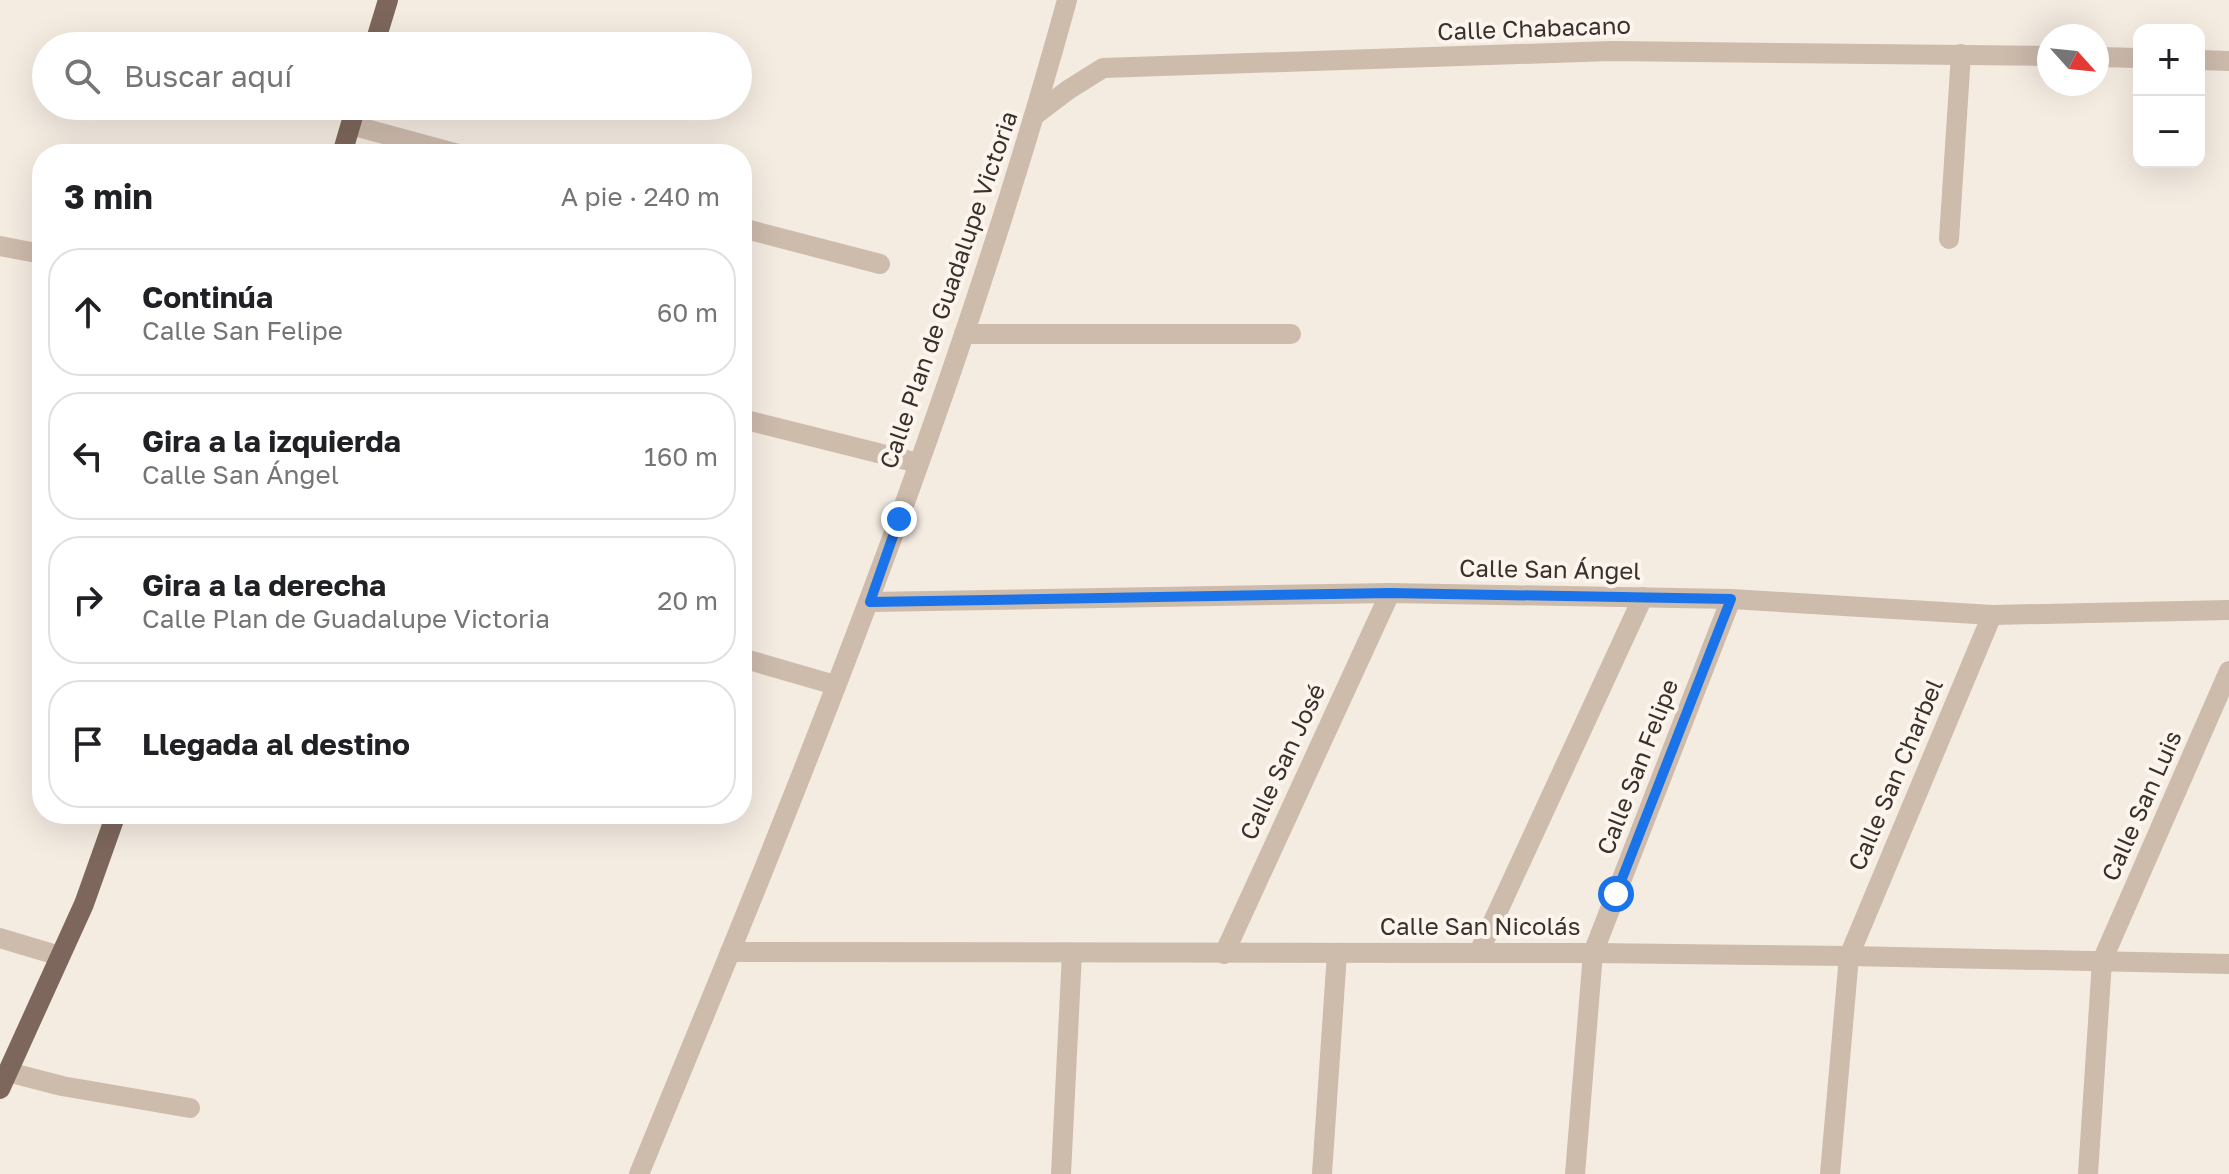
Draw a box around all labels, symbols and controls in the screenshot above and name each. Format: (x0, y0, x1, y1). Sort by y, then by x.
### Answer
street label: Calle Chabacano (1437, 10, 1631, 45)
north arrow (2037, 24, 2109, 96)
map controls (2133, 24, 2205, 168)
button: + (2133, 24, 2205, 96)
search box (32, 32, 752, 120)
icon: search (60, 54, 104, 98)
text: Buscar aquí (124, 58, 292, 94)
button: − (2133, 96, 2205, 168)
street label: Calle Plan de Guadalupe Victoria (873, 107, 1023, 472)
text: 3 min (64, 176, 153, 216)
text: A pie · 240 m (561, 181, 720, 212)
text: Continúa (142, 279, 273, 315)
icon: ahead (66, 290, 110, 334)
text: 60 m (657, 297, 718, 328)
text: Calle San Felipe (142, 315, 343, 346)
text: Gira a la izquierda (142, 423, 401, 459)
icon: left (66, 434, 110, 478)
text: 160 m (644, 441, 718, 472)
text: Calle San Ángel (142, 459, 339, 490)
route end (881, 501, 917, 537)
street label: Calle San Ángel (1459, 552, 1641, 585)
text: Gira a la derecha (142, 567, 386, 603)
icon: right (66, 578, 110, 622)
text: 20 m (657, 585, 718, 616)
text: Calle Plan de Guadalupe Victoria (142, 603, 550, 634)
street label: Calle San Charbel (1841, 674, 1948, 874)
street label: Calle San Felipe (1590, 675, 1683, 858)
street label: Calle San José (1233, 679, 1330, 844)
icon: arrive (66, 722, 110, 766)
text: Llegada al destino (142, 726, 410, 762)
street label: Calle San Luis (2095, 726, 2187, 885)
route start (1598, 876, 1634, 912)
street label: Calle San Nicolás (1380, 911, 1580, 940)

